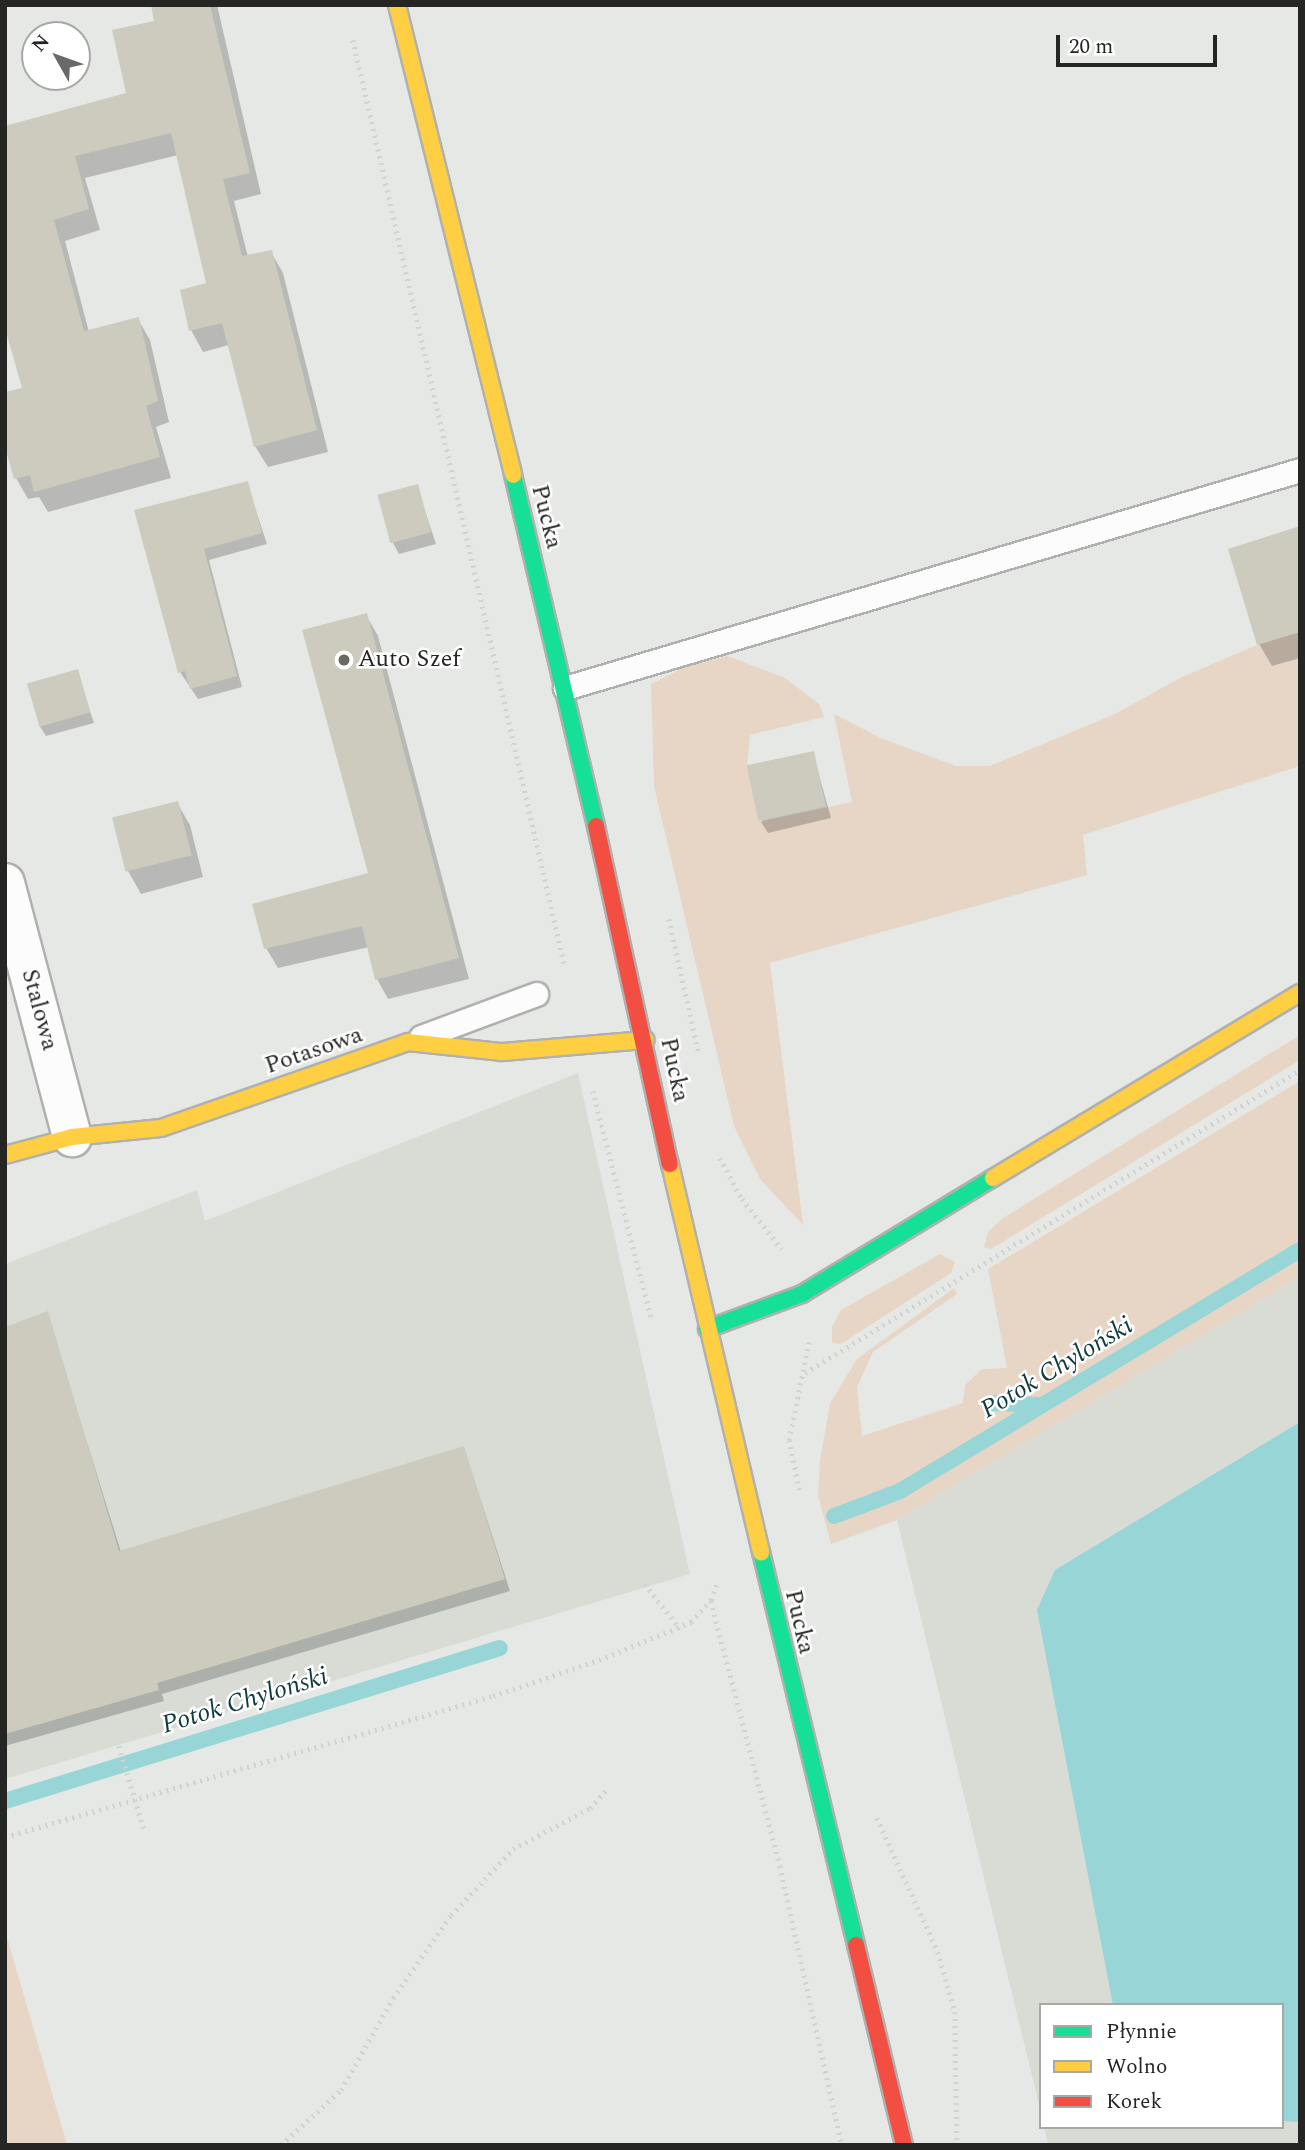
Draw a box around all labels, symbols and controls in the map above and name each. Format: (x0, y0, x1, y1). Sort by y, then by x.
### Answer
north arrow (21, 21, 91, 91)
scale bar (1060, 21, 1221, 65)
text: N (25, 28, 57, 59)
text: 20 m (1069, 31, 1113, 63)
street label: Pucka (524, 482, 568, 552)
place label: Auto Szef (358, 646, 461, 674)
marker: Auto Szef (336, 652, 352, 668)
street label: Stalowa (14, 966, 64, 1054)
street label: Potasowa (261, 1021, 367, 1081)
street label: Pucka (653, 1035, 695, 1105)
water label: Potok Chyloński (975, 1310, 1139, 1426)
street label: Pucka (778, 1587, 820, 1657)
water label: Potok Chyloński (158, 1661, 332, 1741)
legend (1039, 2003, 1284, 2129)
text: Płynnie (1106, 2016, 1177, 2048)
text: Wolno (1106, 2051, 1167, 2083)
text: Korek (1106, 2086, 1162, 2118)

